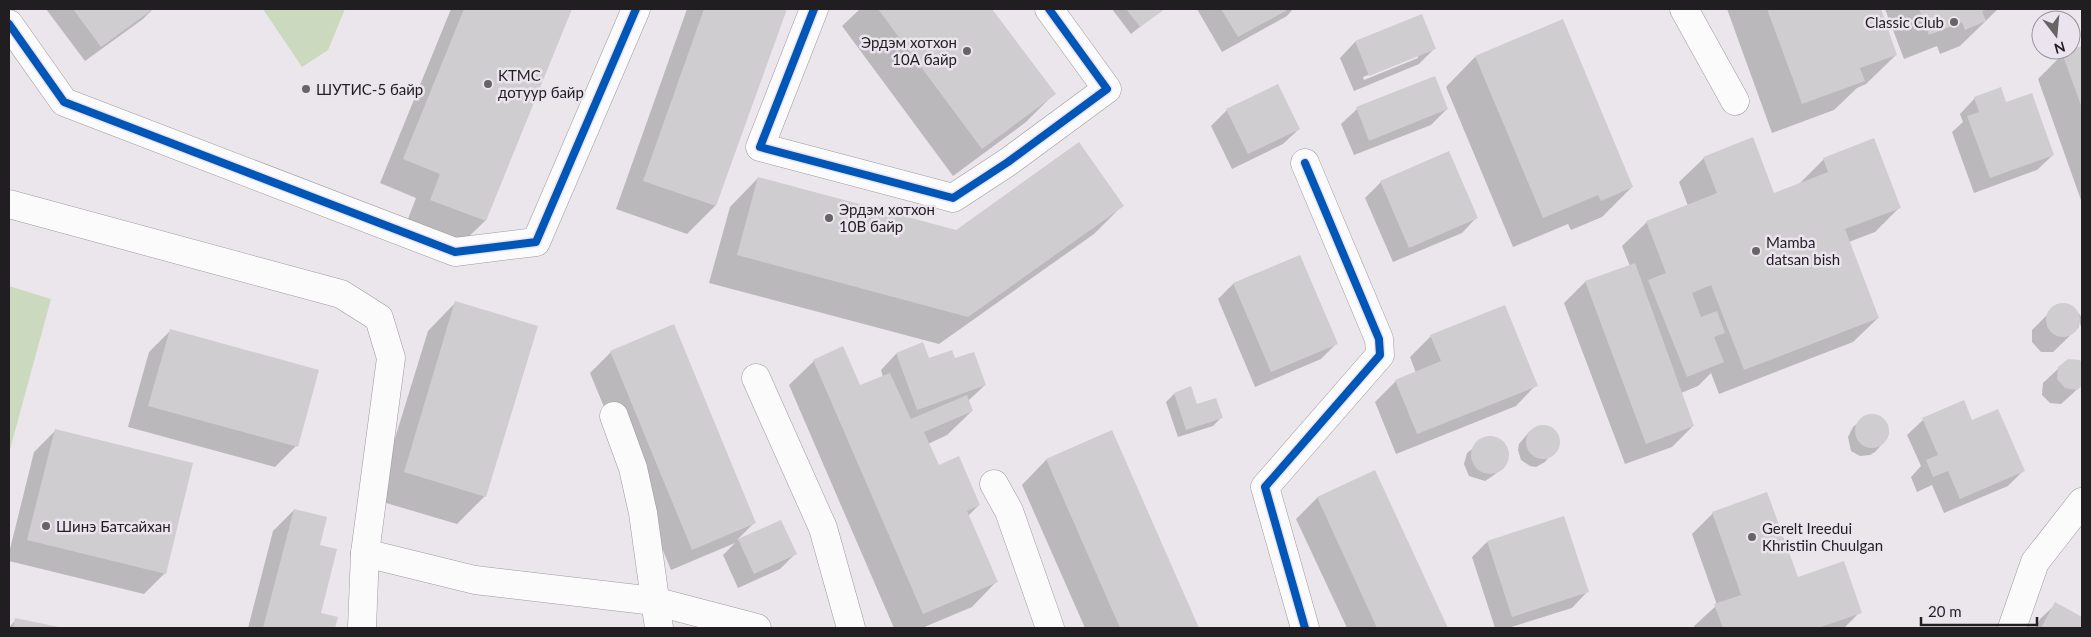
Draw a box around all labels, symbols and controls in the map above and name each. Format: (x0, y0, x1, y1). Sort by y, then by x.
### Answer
north arrow (2031, 10, 2081, 60)
place label: Classic Club (1865, 13, 1944, 31)
marker: Classic Club (1948, 16, 1960, 28)
place label: Эрдэм хотхон 10А байр (861, 33, 957, 68)
text: N (2052, 38, 2067, 58)
marker: Эрдэм хотхон 10А байр (961, 45, 973, 57)
place label: KTMC дотуур байр (498, 66, 584, 101)
marker: KTMC дотуур байр (482, 78, 494, 90)
place label: ШУТИС-5 байр (316, 80, 423, 98)
marker: ШУТИС-5 байр (300, 83, 312, 95)
place label: Эрдэм хотхон 10В байр (839, 200, 935, 235)
marker: Эрдэм хотхон 10В байр (823, 212, 835, 224)
place label: Mamba datsan bish (1766, 233, 1840, 268)
marker: Mamba datsan bish (1750, 245, 1762, 257)
place label: Шинэ Батсайхан (56, 517, 171, 535)
place label: Gerelt Ireedui Khristiin Chuulgan (1762, 519, 1883, 554)
marker: Шинэ Батсайхан (40, 520, 52, 532)
marker: Gerelt Ireedui Khristiin Chuulgan (1746, 531, 1758, 543)
scale bar (1921, 594, 2037, 626)
text: 20 m (1928, 602, 1962, 620)

